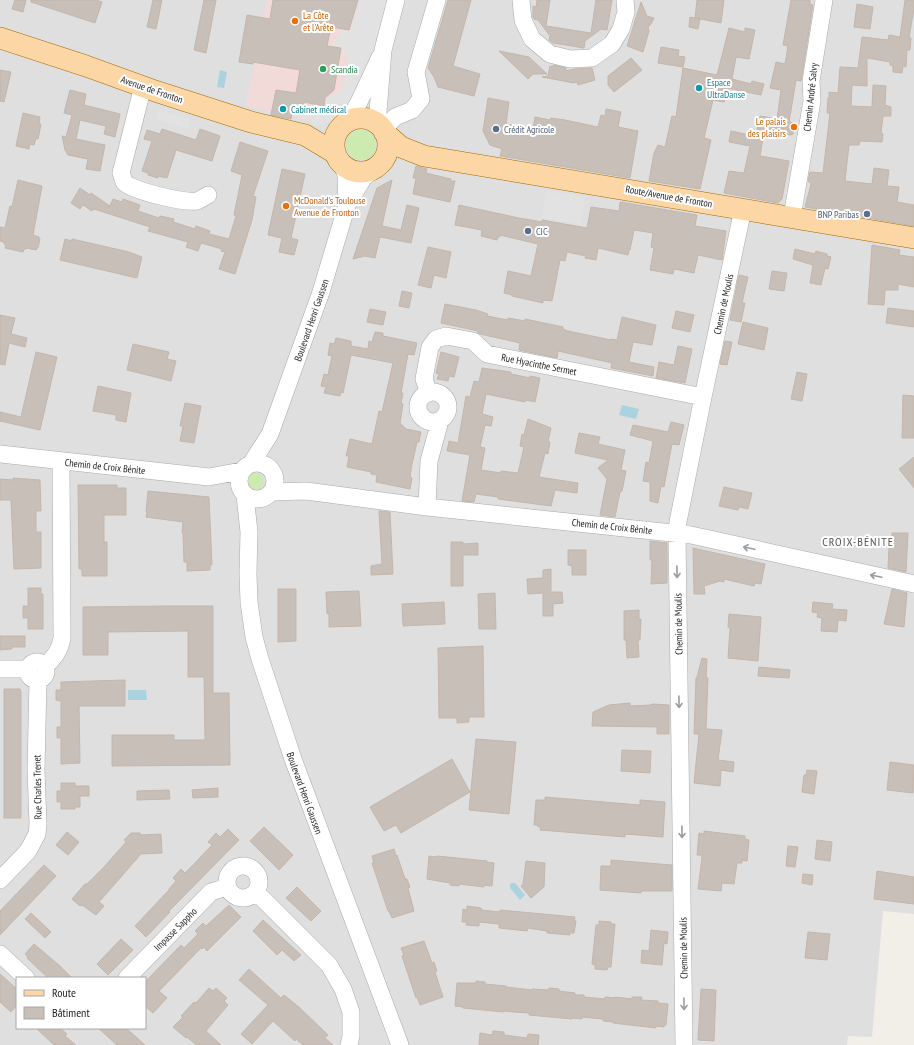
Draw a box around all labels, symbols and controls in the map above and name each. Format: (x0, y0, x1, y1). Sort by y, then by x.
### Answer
place label: La Côte et l'Arête (303, 9, 334, 34)
marker: La Côte et l'Arête (290, 16, 300, 26)
street label: Chemin André Salvy (800, 62, 821, 132)
place label: Scandia (331, 63, 358, 76)
marker: Scandia (318, 64, 328, 74)
street label: Avenue de Fronton (119, 73, 185, 106)
place label: Espace UltraDanse (707, 76, 745, 101)
marker: Espace UltraDanse (694, 83, 704, 93)
place label: Cabinet médical (291, 103, 347, 116)
marker: Cabinet médical (278, 104, 288, 114)
place label: Le palais des plaisirs (748, 115, 787, 140)
marker: Le palais des plaisirs (789, 122, 799, 132)
place label: Crédit Agricole (504, 123, 554, 136)
marker: Crédit Agricole (491, 124, 501, 134)
street label: Route/Avenue de Fronton (625, 182, 713, 211)
place label: McDonald's Toulouse Avenue de Fronton (294, 194, 366, 219)
marker: McDonald's Toulouse Avenue de Fronton (281, 201, 291, 211)
place label: BNP Paribas (818, 208, 860, 221)
marker: BNP Paribas (862, 209, 872, 219)
place label: CIC (536, 225, 548, 238)
marker: CIC (523, 226, 533, 236)
street label: Chemin de Moulis (711, 272, 736, 336)
street label: Boulevard Henri Gaussen (291, 277, 332, 363)
street label: Rue Hyacinthe Sermet (500, 351, 578, 378)
street label: Chemin de Croix Bénite (64, 456, 146, 477)
street label: Chemin de Croix Bénite (571, 516, 653, 537)
district label: CROIX-BÉNITE (822, 534, 894, 549)
one-way arrow (743, 543, 756, 551)
one-way arrow (673, 565, 681, 578)
one-way arrow (870, 571, 883, 579)
street label: Chemin de Moulis (671, 592, 686, 655)
one-way arrow (676, 695, 683, 708)
street label: Boulevard Henri Gaussen (284, 750, 325, 836)
street label: Rue Charles Trenet (30, 754, 45, 819)
one-way arrow (678, 825, 686, 838)
street label: Impasse Sappho (151, 905, 200, 954)
street label: Chemin de Moulis (676, 916, 691, 979)
legend (16, 977, 146, 1029)
text: Route (52, 985, 76, 1000)
one-way arrow (680, 997, 688, 1010)
text: Bâtiment (52, 1005, 90, 1020)

